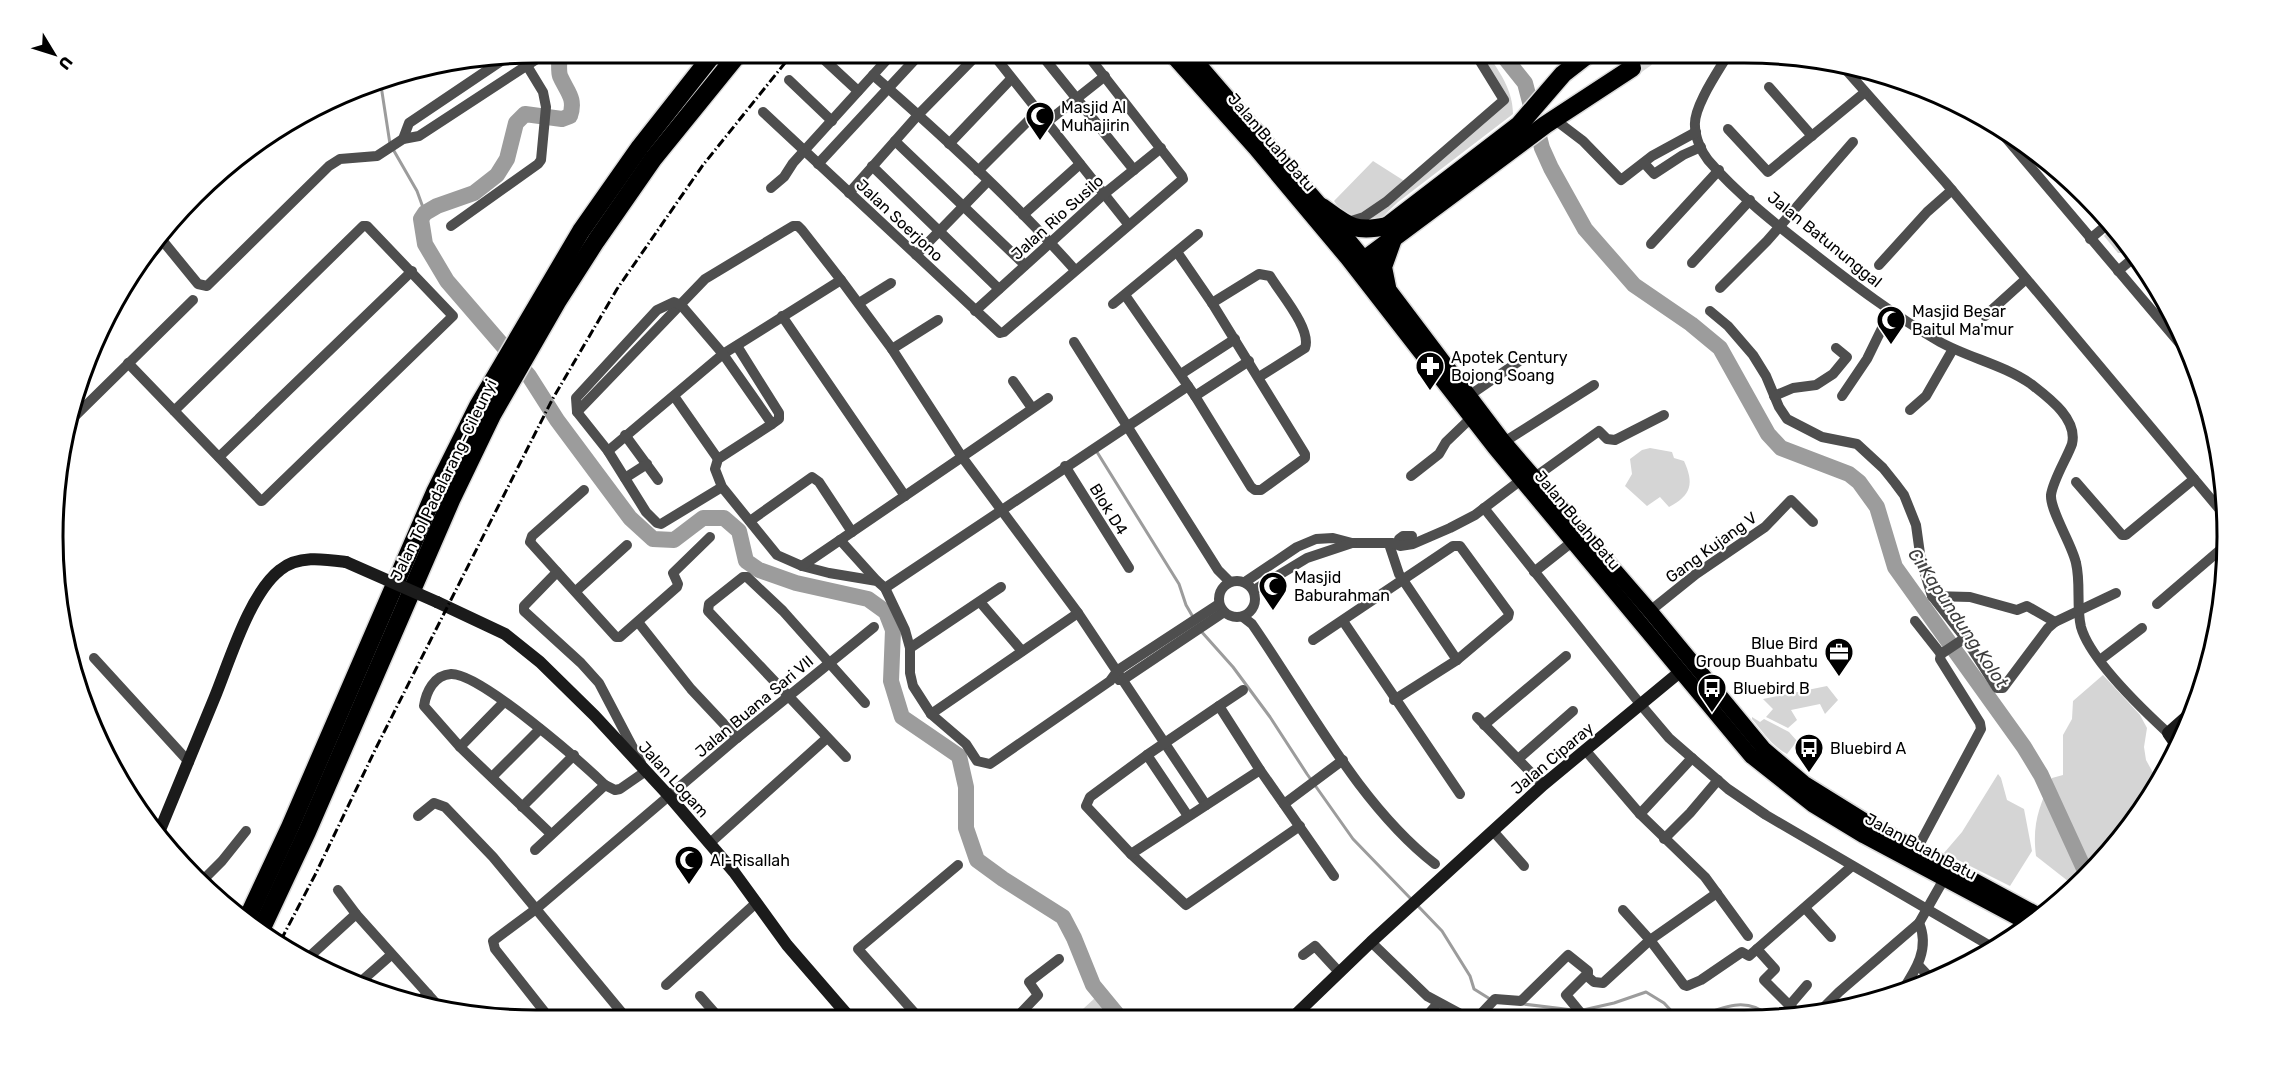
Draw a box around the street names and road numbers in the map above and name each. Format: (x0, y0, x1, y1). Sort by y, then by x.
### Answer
street label: Jalan Buah Batu (1224, 90, 1319, 195)
street label: Jalan Rio Susilo (1007, 171, 1107, 264)
street label: Jalan Soerjono (852, 175, 947, 265)
street label: Jalan Batununggal (1764, 188, 1886, 291)
street label: Jalan Tol Padalarang–Cileunyi (386, 376, 501, 584)
street label: Jalan Buah Batu (1531, 467, 1625, 574)
street label: Blok D4 (1085, 480, 1132, 538)
street label: Gang Kujang V (1662, 508, 1761, 587)
street label: Jalan Buana Sari VII (691, 651, 817, 761)
street label: Jalan Ciparay (1507, 718, 1597, 798)
street label: Jalan Logam (634, 737, 713, 821)
street label: Jalan Buah Batu (1862, 809, 1980, 884)

